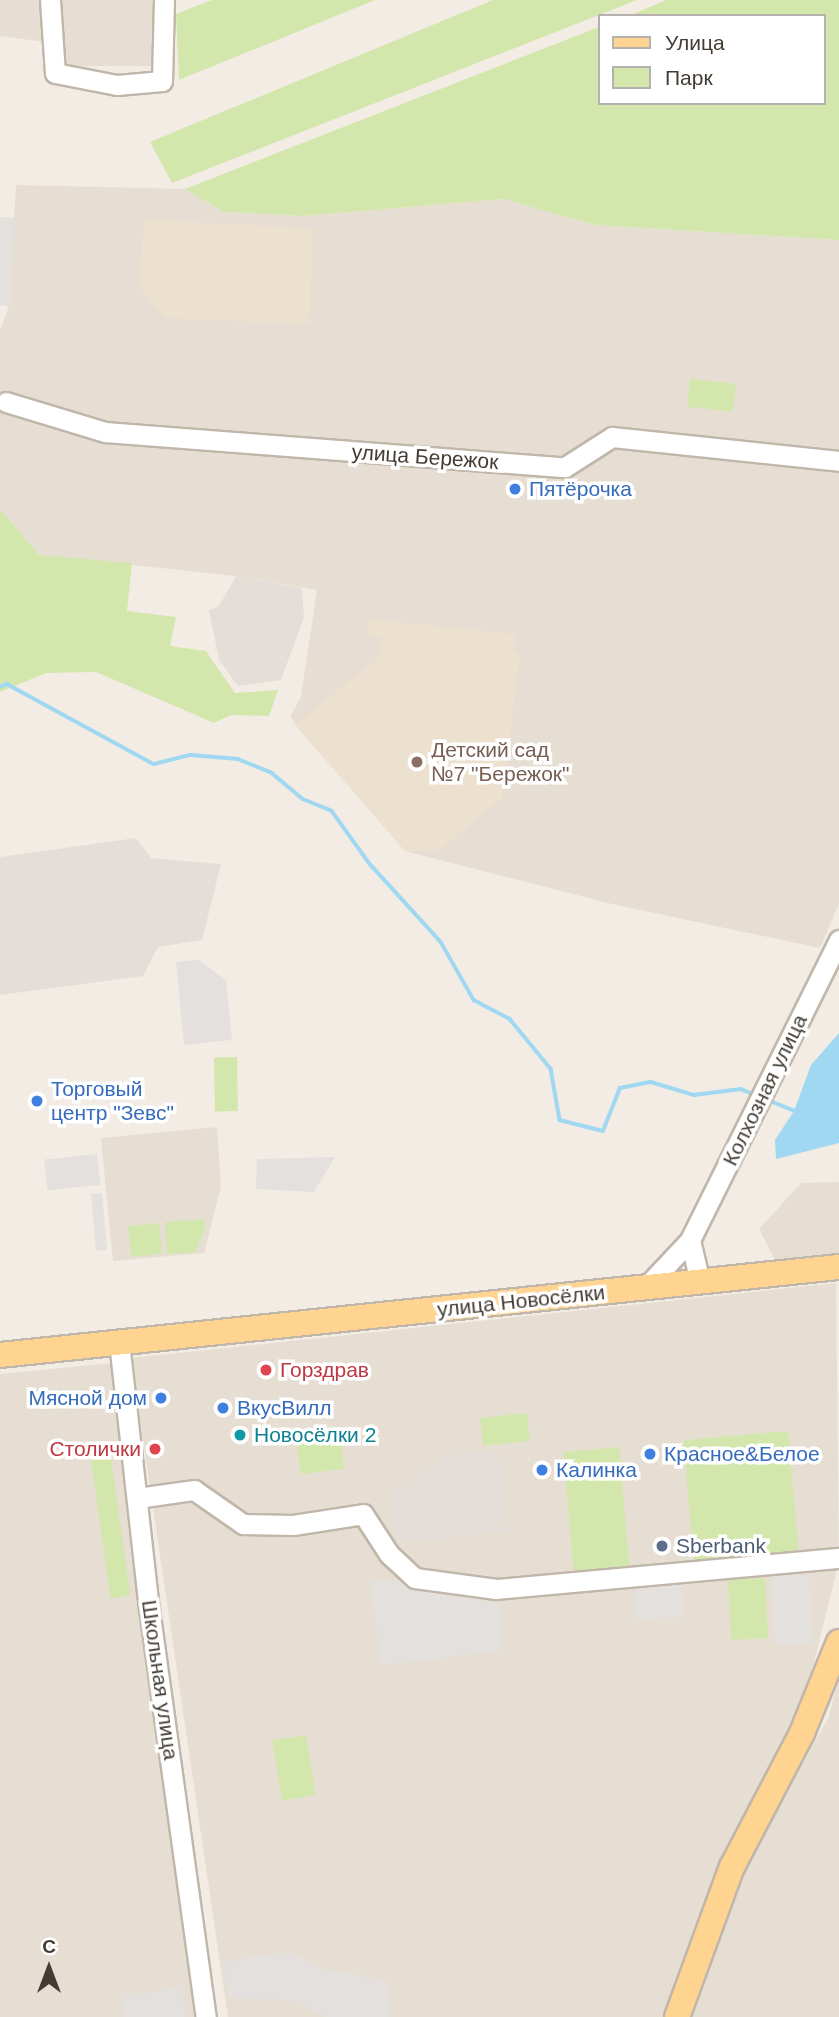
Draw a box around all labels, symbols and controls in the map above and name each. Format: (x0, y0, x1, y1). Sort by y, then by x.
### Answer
legend (598, 14, 825, 105)
text: Улица (665, 31, 725, 54)
text: Парк (665, 66, 713, 89)
street label: улица Бережок (351, 439, 499, 475)
place label: Пятёрочка (529, 476, 632, 502)
marker: Пятёрочка (507, 481, 523, 497)
place label: Детский сад №7 "Бережок" (431, 737, 569, 787)
marker: Детский сад №7 "Бережок" (409, 754, 425, 770)
street label: Колхозная улица (717, 1010, 813, 1170)
place label: Торговый центр "Зевс" (51, 1076, 174, 1126)
marker: Торговый центр "Зевс" (29, 1093, 45, 1109)
street label: улица Новосёлки (436, 1280, 606, 1322)
place label: Горздрав (280, 1357, 369, 1383)
marker: Горздрав (258, 1362, 274, 1378)
place label: Мясной дом (28, 1385, 147, 1411)
marker: Мясной дом (153, 1390, 169, 1406)
place label: ВкусВилл (237, 1395, 331, 1421)
marker: ВкусВилл (215, 1400, 231, 1416)
place label: Новосёлки 2 (254, 1422, 376, 1448)
marker: Новосёлки 2 (232, 1427, 248, 1443)
place label: Столички (49, 1436, 141, 1462)
marker: Столички (147, 1441, 163, 1457)
place label: Красное&Белое (664, 1441, 820, 1467)
marker: Красное&Белое (642, 1446, 658, 1462)
place label: Калинка (556, 1457, 637, 1483)
marker: Калинка (534, 1462, 550, 1478)
place label: Sberbank (676, 1533, 766, 1559)
marker: Sberbank (654, 1538, 670, 1554)
street label: Школьная улица (136, 1598, 184, 1762)
north arrow (14, 1933, 84, 2003)
text: С (42, 1936, 56, 1957)

